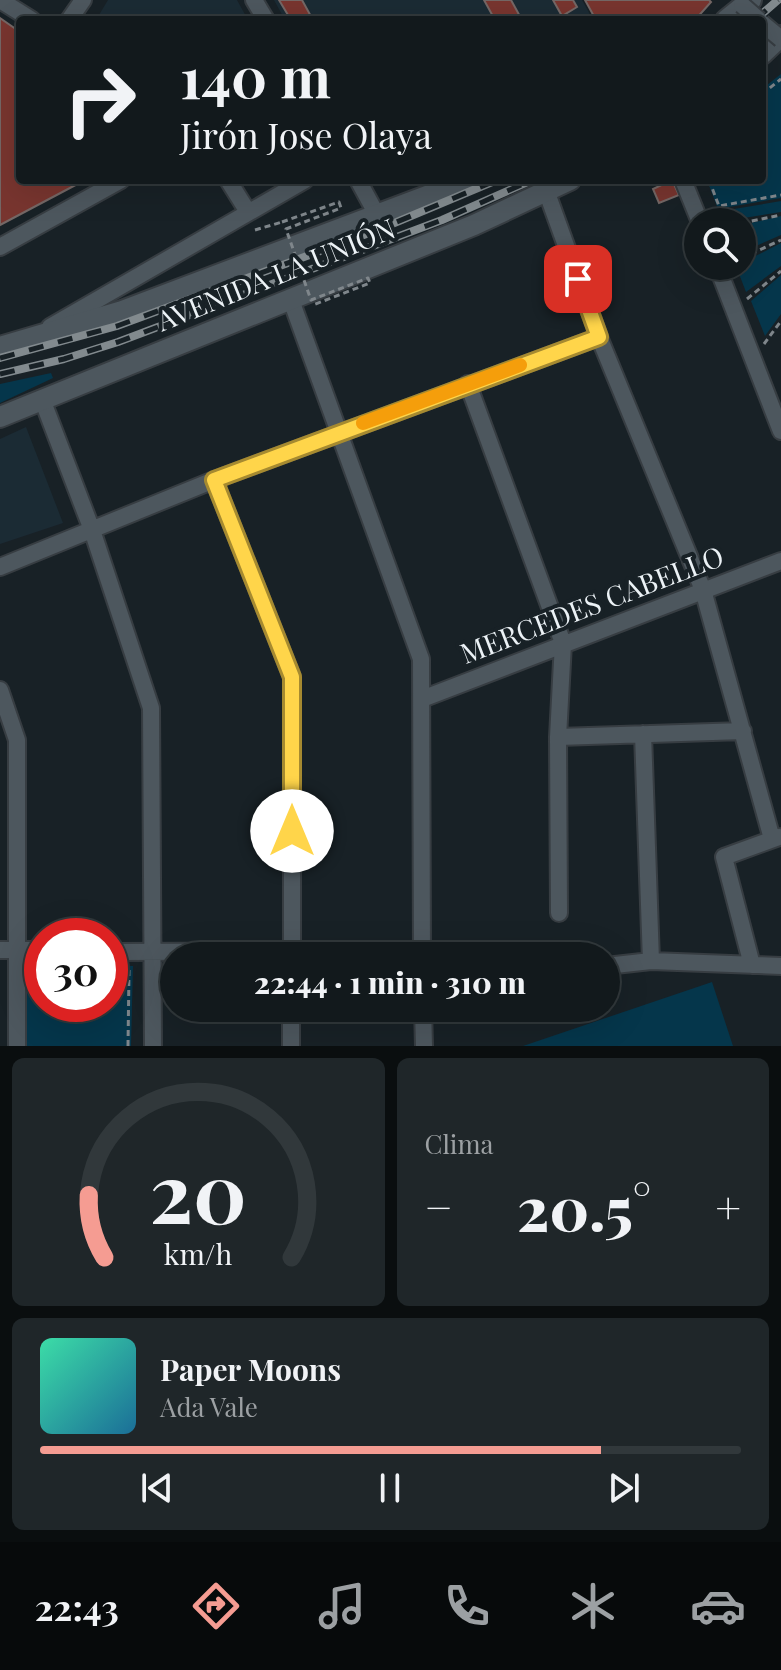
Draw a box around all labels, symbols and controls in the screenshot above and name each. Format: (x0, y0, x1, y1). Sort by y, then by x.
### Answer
text: 140 m (180, 38, 331, 113)
icon: right (48, 48, 152, 152)
text: Jirón Jose Olaya (180, 110, 432, 158)
map controls (684, 208, 756, 280)
button: search (684, 208, 756, 280)
street label: AVENIDA LA UNIÓN (150, 209, 400, 339)
pin (544, 245, 612, 313)
icon: arrive (556, 257, 600, 301)
street label: MERCEDES CABELLO (454, 536, 728, 671)
position arrow (250, 789, 334, 873)
speed limit sign: 30 (24, 918, 128, 1022)
text: 22:44 · 1 min · 310 m (254, 962, 526, 1002)
text: Clima (425, 1126, 493, 1161)
text: 20 (150, 1134, 247, 1245)
text: 20.5° (517, 1166, 651, 1246)
text: − (425, 1176, 453, 1235)
text: + (715, 1176, 741, 1235)
text: km/h (164, 1234, 233, 1272)
text: Paper Moons (160, 1349, 341, 1389)
text: Ada Vale (160, 1389, 258, 1424)
icon: previous (135, 1466, 179, 1510)
icon: pause (368, 1466, 412, 1510)
icon: next (602, 1466, 646, 1510)
icon: directions (188, 1578, 244, 1634)
icon: music (314, 1578, 370, 1634)
icon: phone (439, 1578, 495, 1634)
icon: climate (565, 1578, 621, 1634)
icon: car (690, 1578, 746, 1634)
text: 22:43 (35, 1582, 119, 1630)

